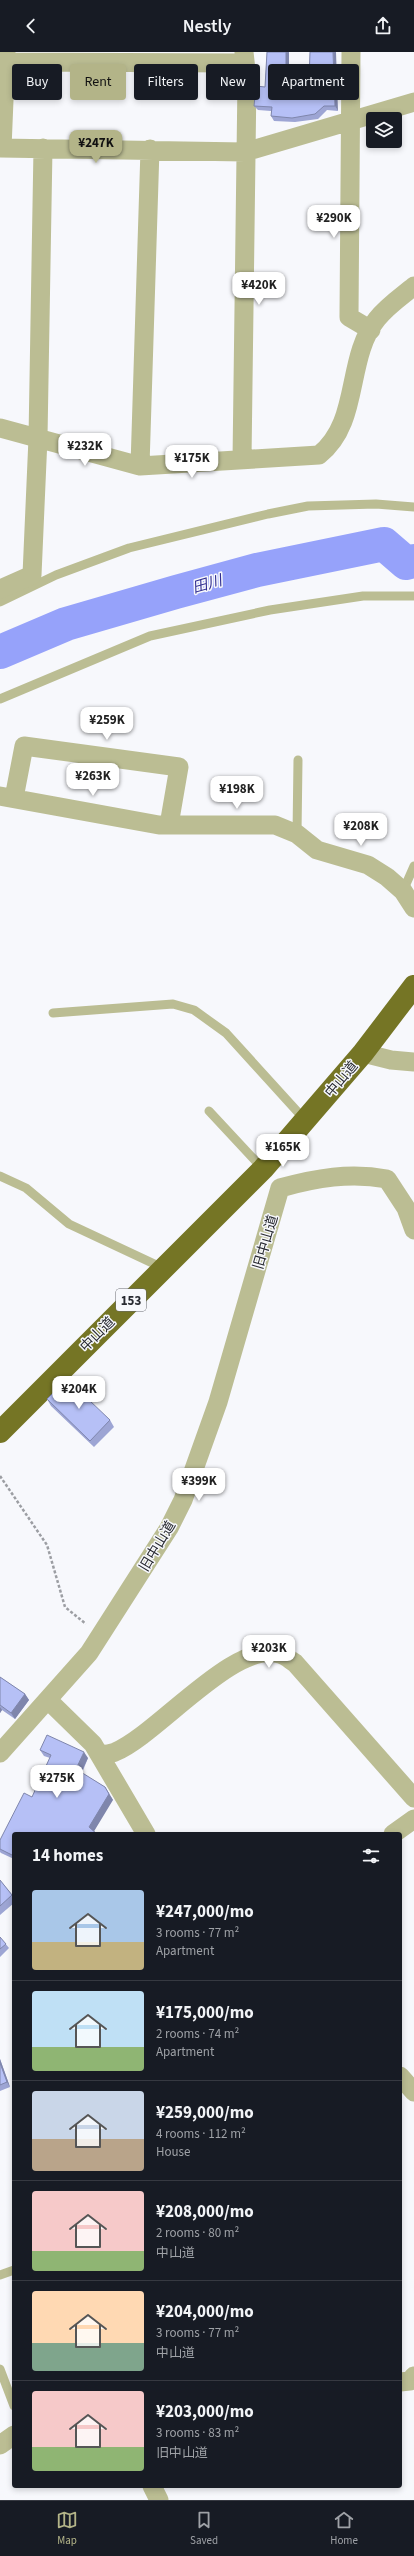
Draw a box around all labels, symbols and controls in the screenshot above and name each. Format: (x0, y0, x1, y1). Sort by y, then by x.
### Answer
text: Nestly (183, 14, 231, 39)
icon: back (20, 15, 42, 37)
icon: share (372, 15, 394, 37)
chip: Buy (12, 64, 62, 100)
chip: Rent (70, 64, 126, 100)
chip: Filters (134, 64, 198, 100)
chip: New (206, 64, 260, 100)
chip: Apartment (268, 64, 359, 100)
map controls (366, 112, 402, 148)
button: layers (366, 112, 402, 148)
pin: ¥247K (68, 130, 124, 164)
text: ¥247K (78, 134, 114, 152)
pin: ¥290K (306, 205, 362, 239)
text: ¥290K (316, 209, 352, 227)
pin: ¥420K (231, 272, 287, 306)
text: ¥420K (241, 276, 277, 294)
pin: ¥232K (57, 433, 113, 467)
text: ¥232K (67, 437, 103, 455)
pin: ¥175K (164, 445, 220, 479)
text: ¥175K (174, 449, 210, 467)
water label: 田川 (190, 570, 226, 599)
pin: ¥259K (79, 707, 135, 741)
text: ¥259K (89, 711, 125, 729)
pin: ¥263K (65, 763, 121, 797)
text: ¥263K (75, 767, 111, 785)
pin: ¥198K (209, 776, 265, 810)
text: ¥198K (219, 780, 255, 798)
pin: ¥208K (333, 813, 389, 847)
text: ¥208K (343, 817, 379, 835)
street label: 中山道 (321, 1057, 363, 1102)
pin: ¥165K (255, 1134, 311, 1168)
text: ¥165K (265, 1138, 301, 1156)
street label: 旧中山道 (249, 1213, 283, 1272)
road number: 153 (116, 1289, 146, 1311)
street label: 中山道 (76, 1313, 120, 1357)
pin: ¥204K (51, 1376, 107, 1410)
text: ¥204K (61, 1380, 97, 1398)
pin: ¥399K (171, 1468, 227, 1502)
text: ¥399K (181, 1472, 217, 1490)
street label: 旧中山道 (135, 1517, 181, 1576)
pin: ¥203K (241, 1635, 297, 1669)
text: ¥203K (251, 1639, 287, 1657)
pin: ¥275K (29, 1765, 85, 1799)
text: ¥275K (39, 1769, 75, 1787)
text: 14 homes (32, 1844, 103, 1868)
icon: filters (360, 1845, 382, 1867)
text: ¥247,000/mo (156, 1900, 254, 1924)
icon: home (64, 1906, 112, 1954)
text: 3 rooms · 77 m² (156, 1924, 239, 1942)
text: Apartment (156, 1942, 214, 1960)
text: ¥175,000/mo (156, 2001, 254, 2025)
icon: home (64, 2007, 112, 2055)
text: 2 rooms · 74 m² (156, 2025, 239, 2043)
text: Apartment (156, 2043, 214, 2061)
text: ¥259,000/mo (156, 2101, 254, 2125)
icon: home (64, 2107, 112, 2155)
text: 4 rooms · 112 m² (156, 2125, 246, 2143)
text: House (156, 2143, 191, 2161)
text: ¥208,000/mo (156, 2200, 254, 2224)
icon: home (64, 2207, 112, 2255)
text: 2 rooms · 80 m² (156, 2224, 239, 2242)
text: 中山道 (156, 2244, 195, 2262)
text: ¥204,000/mo (156, 2300, 254, 2324)
icon: home (64, 2307, 112, 2355)
text: 3 rooms · 77 m² (156, 2324, 239, 2342)
text: 中山道 (156, 2344, 195, 2362)
text: ¥203,000/mo (156, 2400, 254, 2424)
icon: home (64, 2407, 112, 2455)
text: 3 rooms · 83 m² (156, 2424, 239, 2442)
text: 旧中山道 (156, 2444, 208, 2462)
tab: Map (56, 2509, 78, 2548)
tab: Saved (190, 2509, 218, 2548)
tab: Home (330, 2509, 358, 2548)

